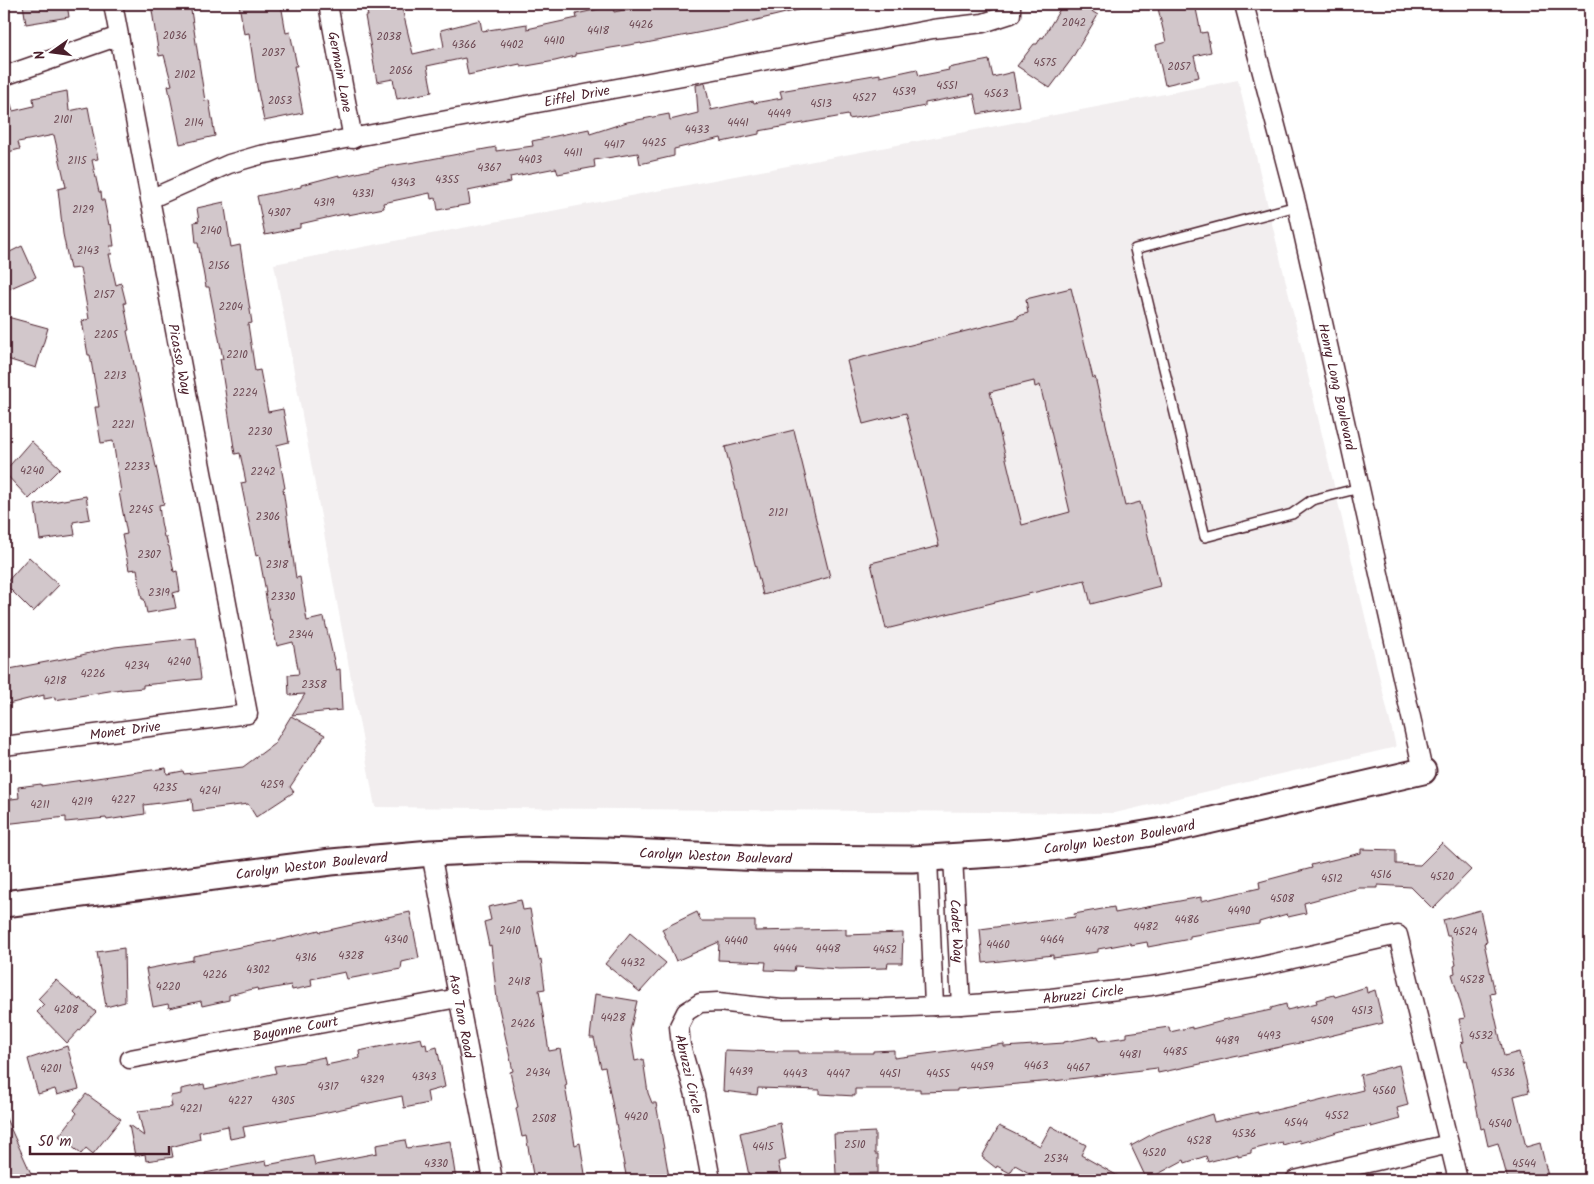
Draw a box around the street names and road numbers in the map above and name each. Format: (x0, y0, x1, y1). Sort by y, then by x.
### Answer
street label: Germain Lane (321, 30, 358, 115)
street label: Eiffel Drive (542, 80, 612, 114)
street label: Henry Long Boulevard (1311, 321, 1361, 454)
street label: Picasso Way (161, 322, 197, 397)
street label: Monet Drive (88, 715, 163, 747)
street label: Carolyn Weston Boulevard (1042, 814, 1198, 861)
street label: Carolyn Weston Boulevard (639, 842, 793, 870)
street label: Carolyn Weston Boulevard (234, 847, 390, 886)
street label: Cadet Way (943, 899, 969, 964)
street label: Aso Taro Road (442, 972, 480, 1061)
street label: Abruzzi Circle (1042, 979, 1125, 1011)
street label: Bayonne Court (251, 1010, 341, 1048)
street label: Abruzzi Circle (668, 1032, 708, 1117)

